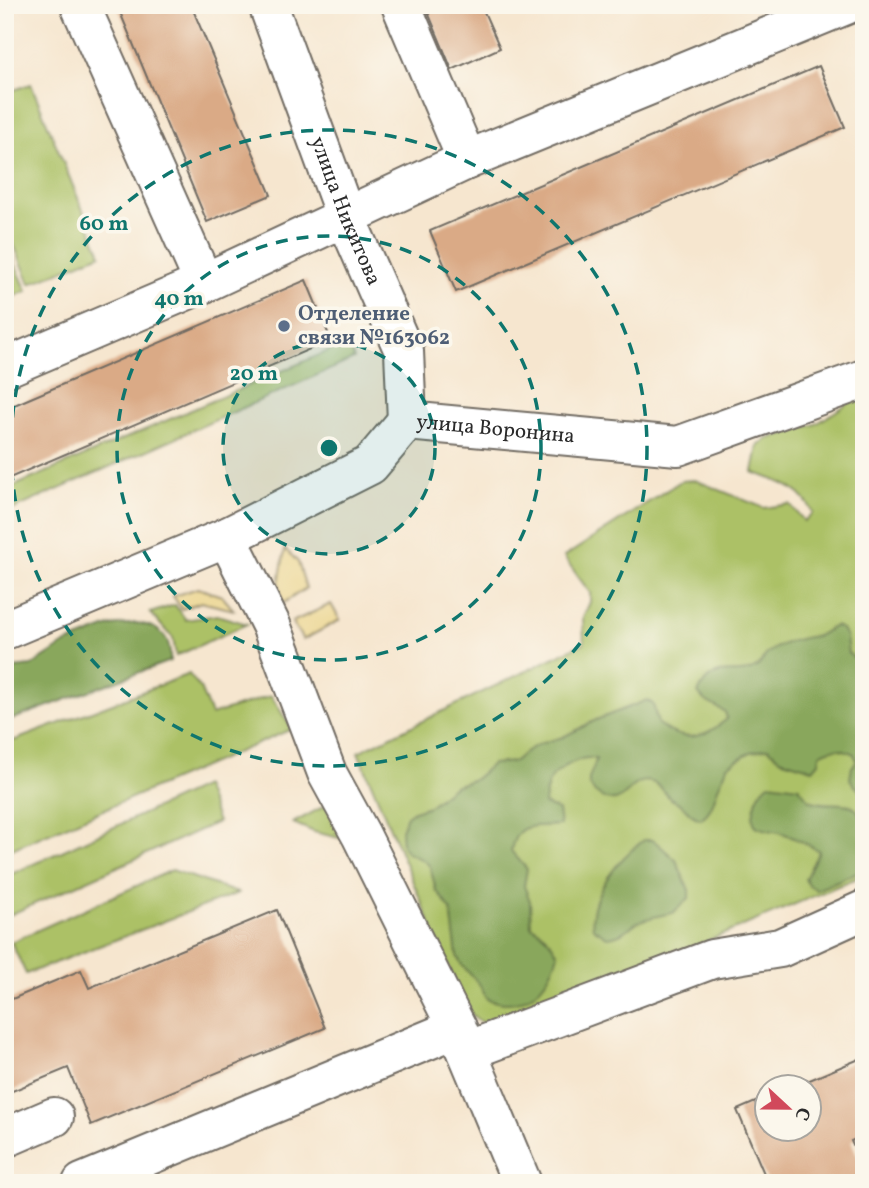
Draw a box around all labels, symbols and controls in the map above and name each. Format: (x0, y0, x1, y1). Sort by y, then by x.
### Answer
street label: улица Никитова (303, 132, 388, 290)
text: 60 m (80, 210, 128, 239)
text: 40 m (154, 285, 204, 314)
place label: Отделение связи №163062 (298, 300, 450, 353)
marker: Отделение связи №163062 (276, 318, 292, 334)
text: 20 m (230, 360, 278, 389)
street label: улица Воронина (415, 407, 576, 451)
centre of rings (317, 436, 341, 460)
north arrow (754, 1072, 824, 1142)
text: С (788, 1103, 816, 1124)

